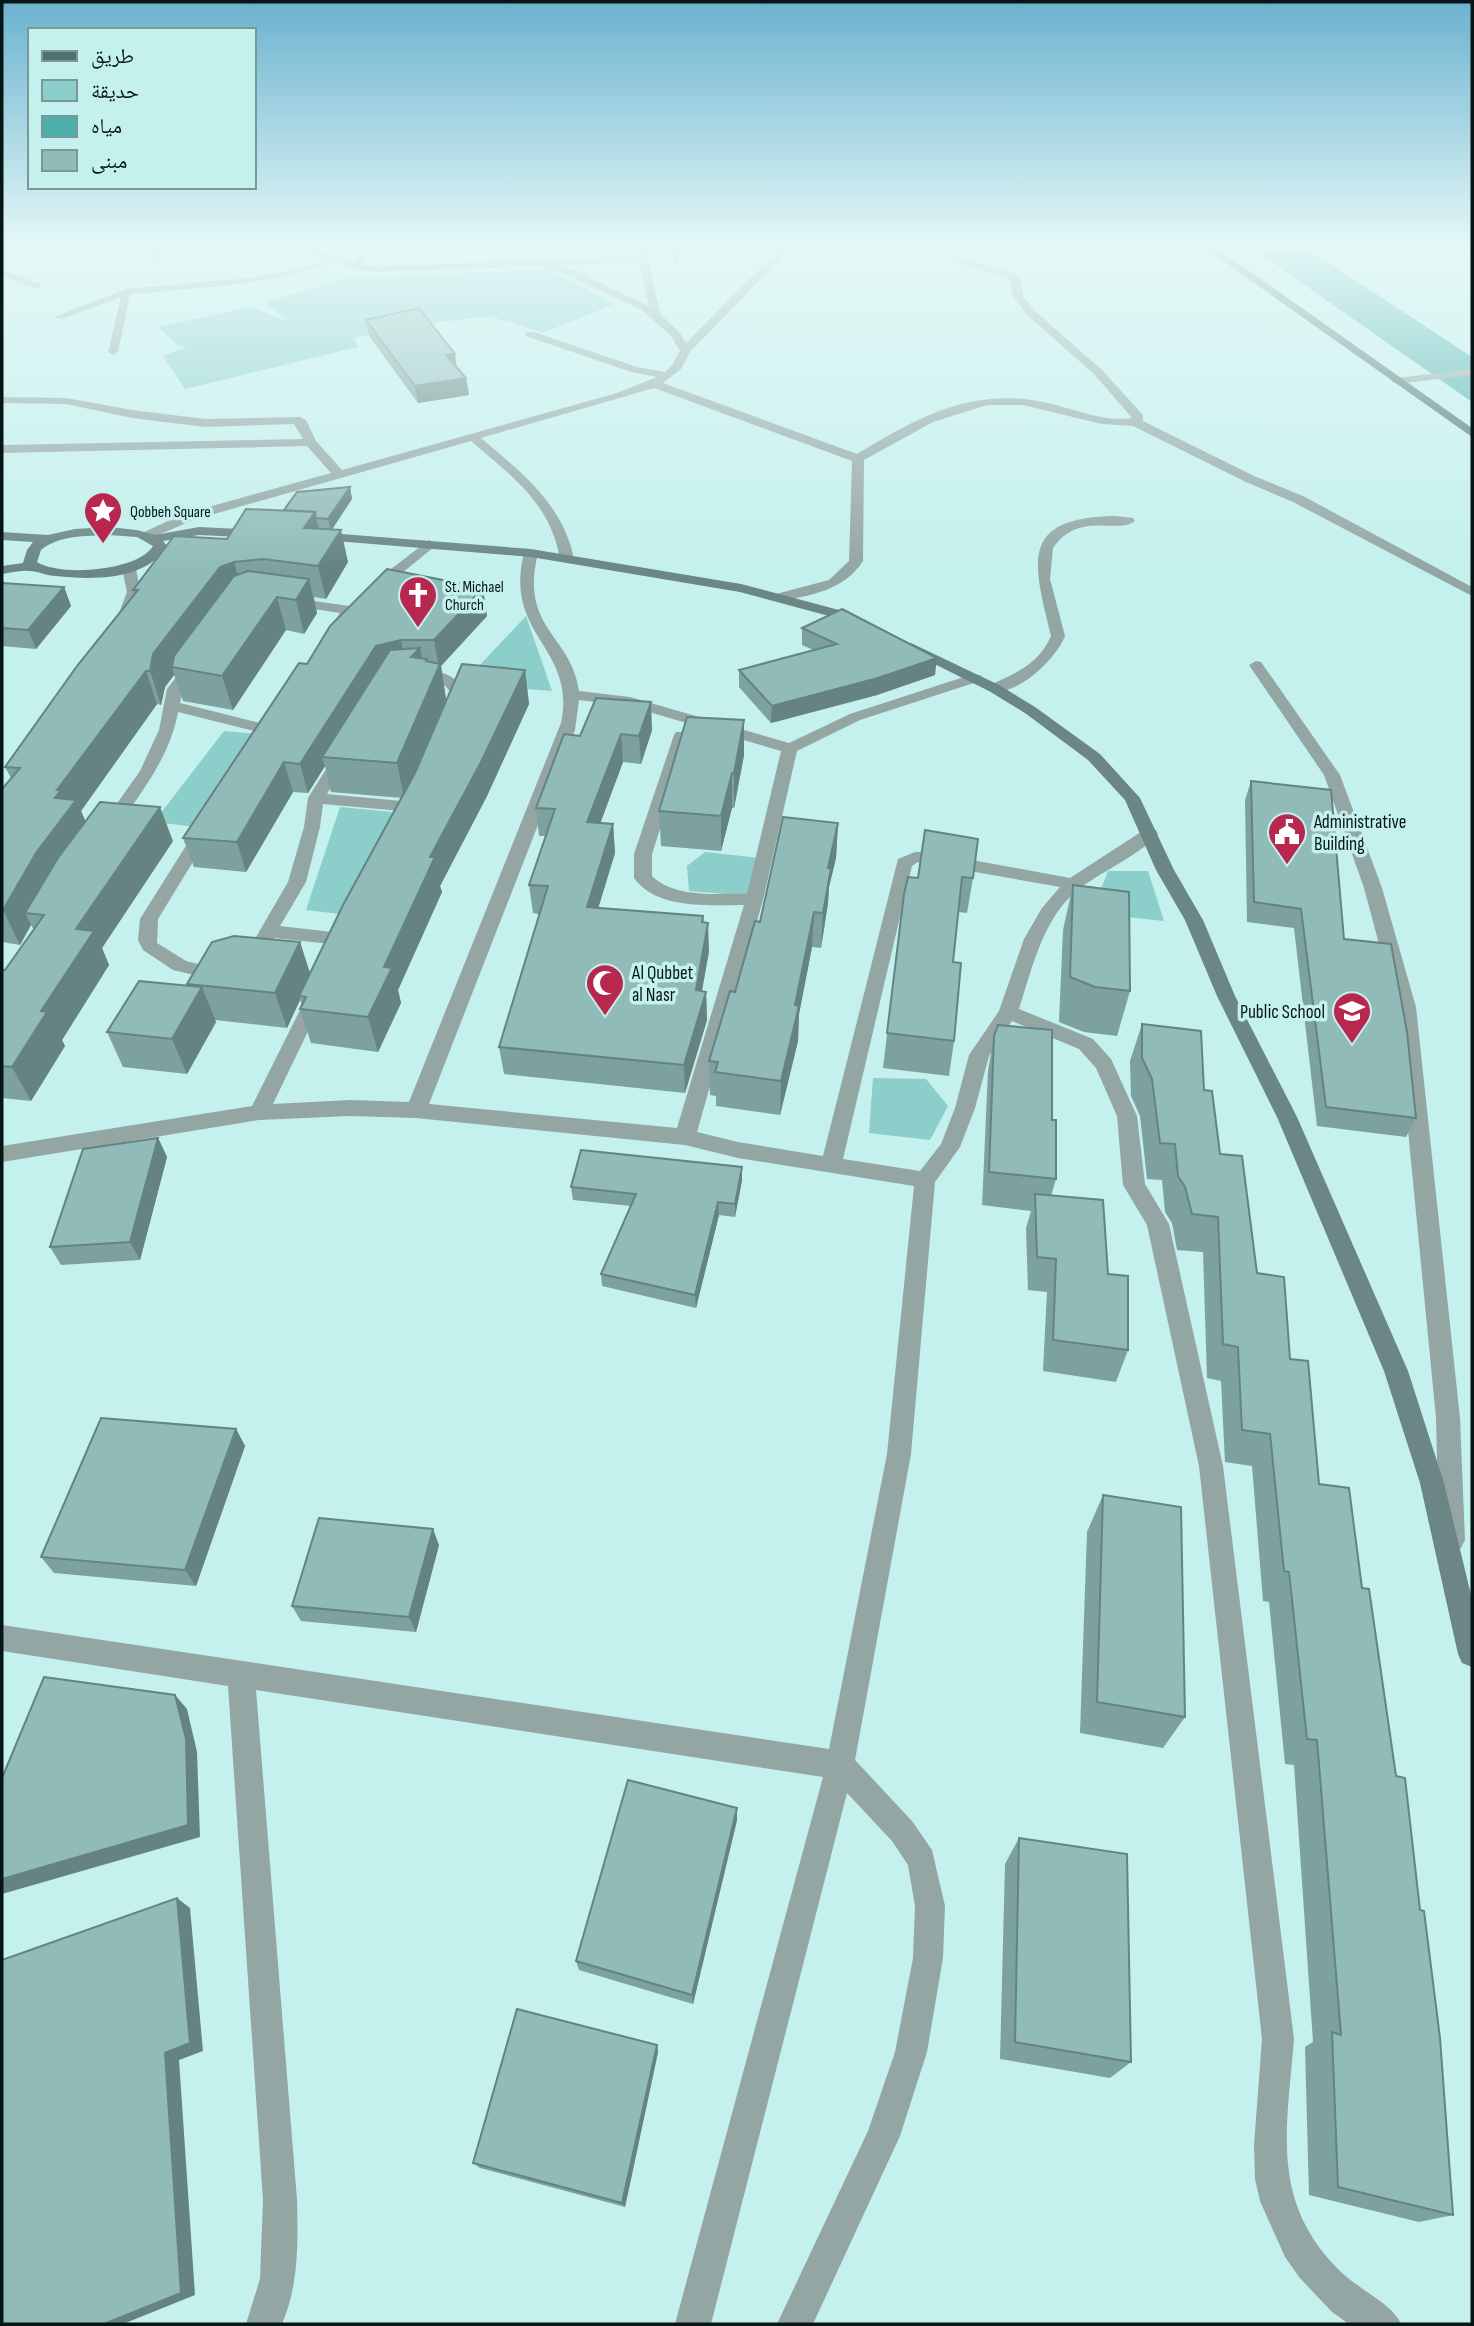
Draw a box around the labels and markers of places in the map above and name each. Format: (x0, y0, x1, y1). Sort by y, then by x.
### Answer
place icon: Qobbeh Square (82, 490, 124, 545)
place label: Qobbeh Square (130, 503, 211, 522)
church icon: St. Michael Church (397, 574, 439, 629)
place label: St. Michael Church (445, 578, 504, 615)
public building icon: Administrative Building (1266, 811, 1308, 866)
place label: Administrative Building (1313, 811, 1406, 856)
mosque icon: Al Qubbet al Nasr (584, 962, 626, 1017)
place label: Al Qubbet al Nasr (631, 962, 694, 1007)
school or university icon: Public School (1331, 990, 1373, 1045)
place label: Public School (1240, 1001, 1325, 1024)

